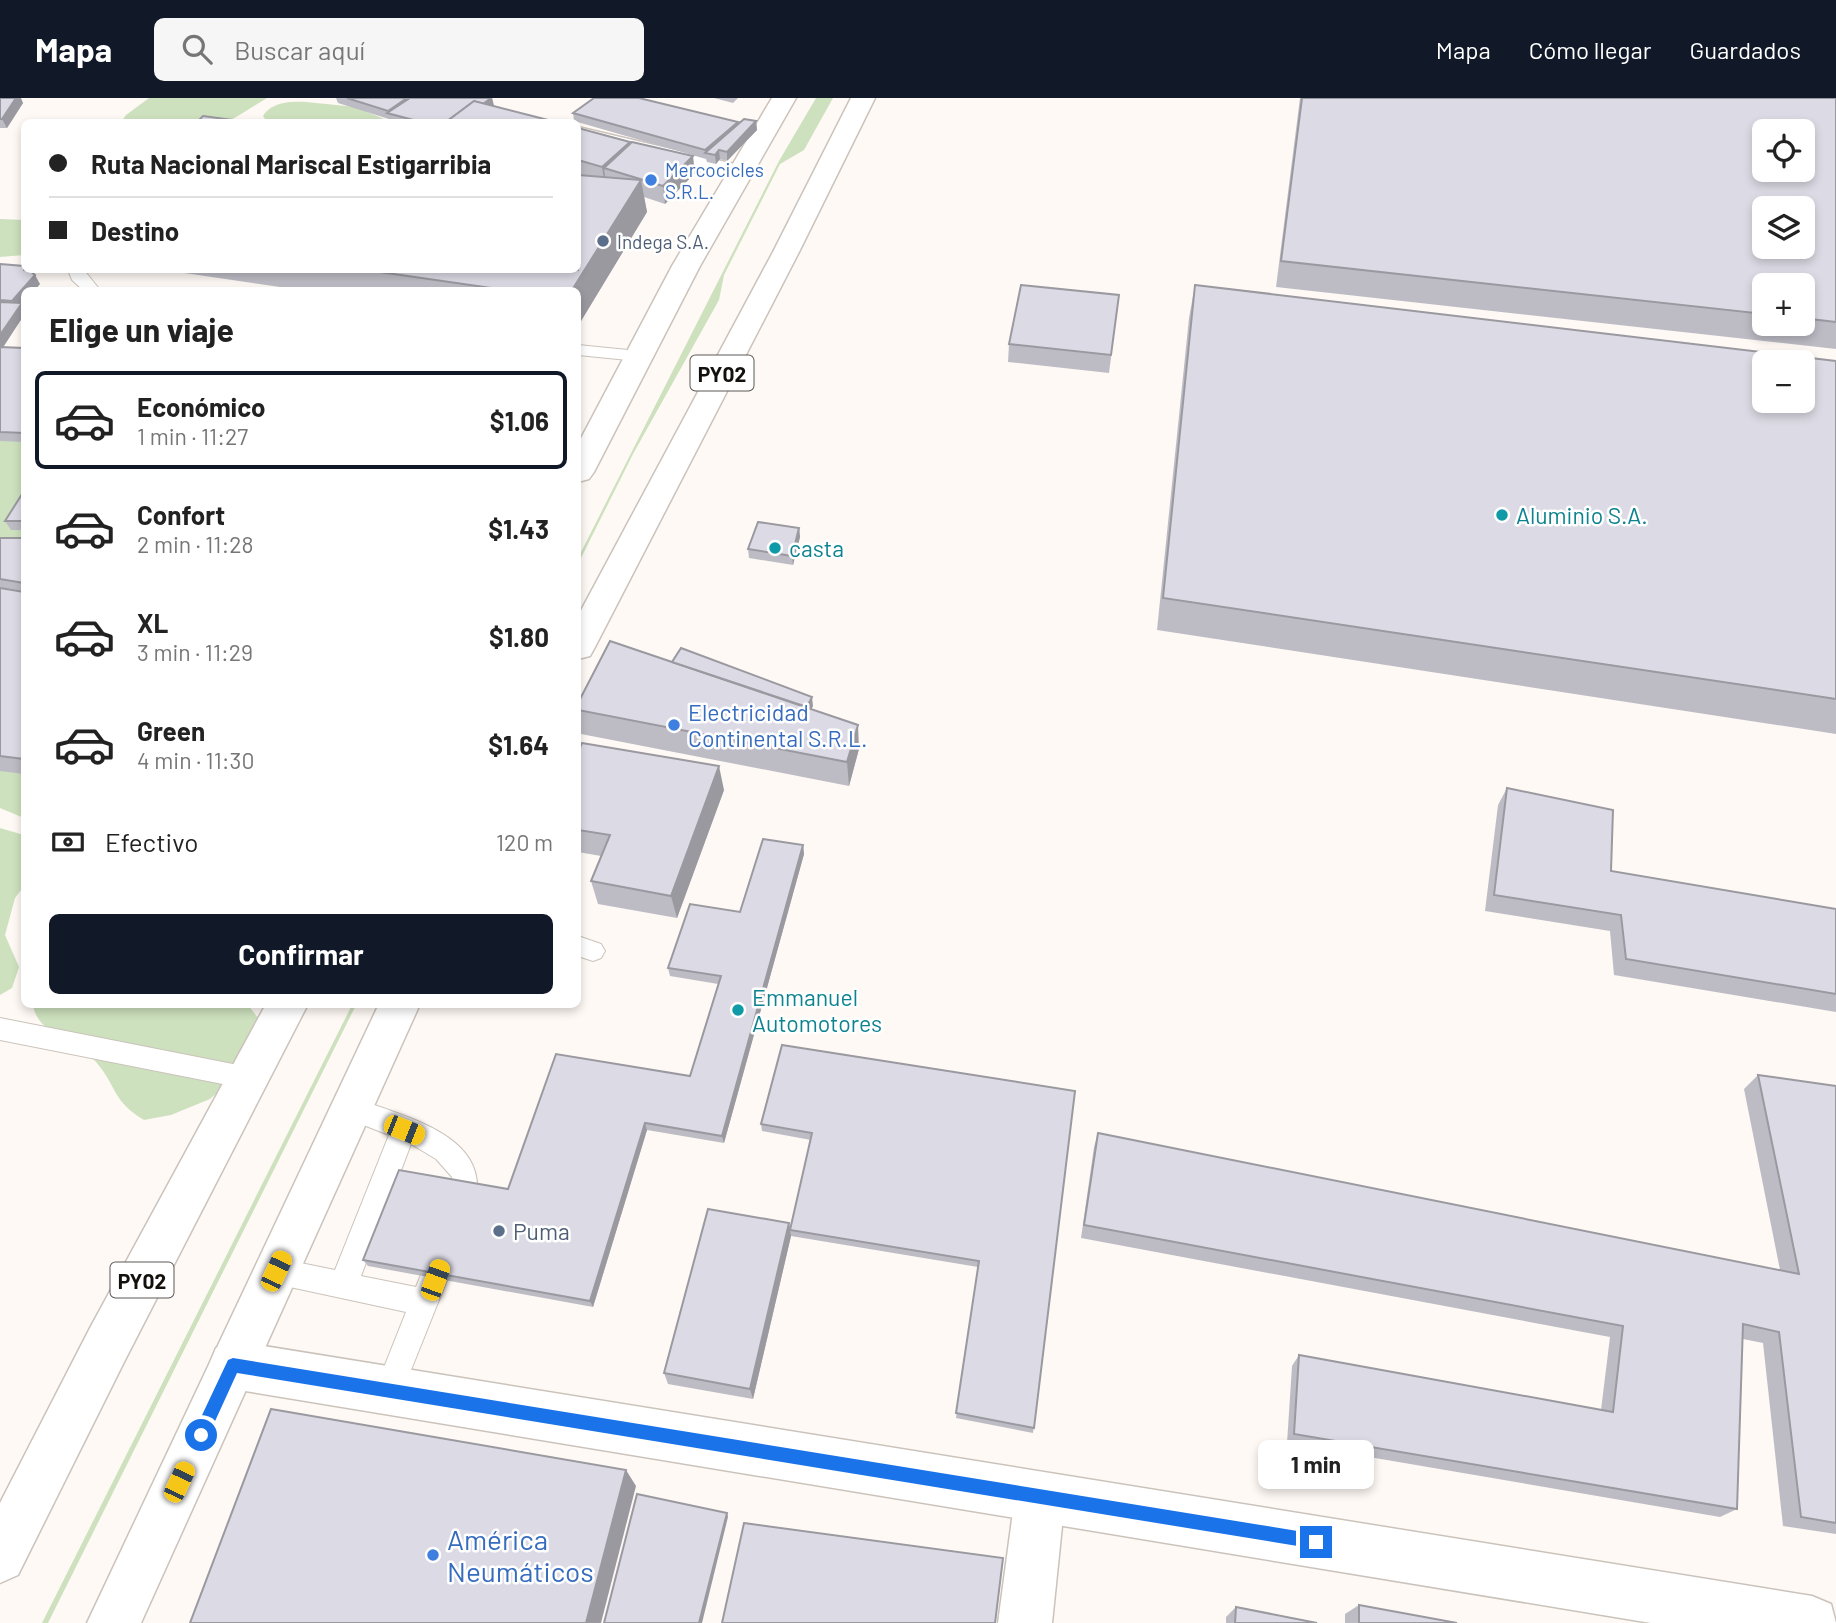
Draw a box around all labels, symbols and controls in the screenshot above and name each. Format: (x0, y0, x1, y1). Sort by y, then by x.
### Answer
search box (154, 18, 644, 81)
text: Mapa (35, 29, 112, 69)
icon: search (178, 30, 216, 68)
text: Buscar aquí (234, 34, 365, 65)
text: Mapa (1436, 35, 1491, 64)
text: Cómo llegar (1529, 35, 1651, 64)
text: Guardados (1689, 35, 1801, 64)
map controls (1752, 119, 1815, 413)
button: locate (1752, 119, 1815, 182)
text: Ruta Nacional Mariscal Estigarribia (91, 148, 491, 179)
place label: Mercocicles S.R.L. (665, 158, 764, 203)
marker: Mercocicles S.R.L. (643, 172, 659, 188)
button: layers (1752, 196, 1815, 259)
text: Destino (91, 215, 179, 246)
place label: Indega S.A. (617, 230, 709, 253)
marker: Indega S.A. (595, 233, 611, 249)
button: + (1752, 273, 1815, 336)
text: Elige un viaje (49, 310, 234, 348)
button: − (1752, 350, 1815, 413)
road number: PY02 (690, 356, 754, 390)
icon: car (53, 389, 116, 452)
text: Económico (137, 391, 266, 422)
text: $1.06 (490, 405, 549, 436)
text: 1 min · 11:27 (137, 422, 248, 450)
icon: car (53, 497, 116, 560)
text: Confort (137, 499, 225, 530)
place label: Aluminio S.A. (1516, 501, 1648, 529)
marker: Aluminio S.A. (1494, 507, 1510, 523)
text: $1.43 (488, 513, 549, 544)
text: 2 min · 11:28 (137, 530, 254, 558)
place label: casta (789, 534, 844, 562)
marker: casta (767, 540, 783, 556)
icon: car (53, 605, 116, 668)
text: XL (137, 607, 168, 638)
text: $1.80 (489, 621, 549, 652)
text: 3 min · 11:29 (137, 638, 253, 666)
place label: Electricidad Continental S.R.L. (688, 698, 867, 752)
icon: car (53, 713, 116, 776)
text: Green (137, 715, 205, 746)
marker: Electricidad Continental S.R.L. (666, 717, 682, 733)
text: $1.64 (488, 729, 549, 760)
text: 4 min · 11:30 (137, 746, 254, 774)
icon: cash (49, 823, 87, 861)
text: Efectivo (105, 826, 198, 857)
text: 120 m (496, 828, 553, 856)
button: Confirmar (49, 914, 553, 994)
place label: Emmanuel Automotores (752, 983, 882, 1037)
marker: Emmanuel Automotores (730, 1002, 746, 1018)
car (381, 1112, 428, 1148)
place label: Puma (513, 1217, 570, 1245)
marker: Puma (491, 1223, 507, 1239)
car (258, 1248, 295, 1294)
car (418, 1257, 453, 1303)
road number: PY02 (110, 1262, 174, 1298)
route start (185, 1419, 217, 1451)
callout: 1 min (1258, 1440, 1374, 1490)
text: 1 min (1291, 1450, 1341, 1478)
car (161, 1459, 198, 1505)
place label: América Neumáticos (447, 1522, 594, 1588)
route end (1300, 1526, 1332, 1558)
marker: América Neumáticos (425, 1547, 441, 1563)

